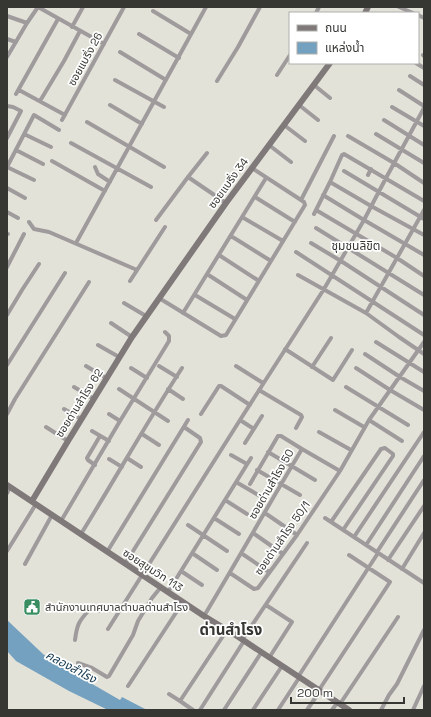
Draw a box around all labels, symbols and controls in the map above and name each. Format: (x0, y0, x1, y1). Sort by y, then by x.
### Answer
legend (289, 12, 419, 64)
text: ถนน (325, 20, 347, 36)
street label: ซอยแบริ่ง 26 (64, 29, 106, 88)
text: แหล่งน้ำ (325, 39, 364, 56)
street label: ซอยแบริ่ง 34 (205, 155, 251, 211)
district label: ชุมชนลิขิต (332, 238, 380, 254)
street label: ซอยด่านสำโรง 62 (52, 366, 106, 440)
street label: ซอยด่านสำโรง 50 (245, 446, 297, 522)
street label: ซอยด่านสำโรง 50/1 (251, 498, 313, 578)
street label: ซอยสุขุมวิท 113 (120, 545, 186, 595)
public building icon: สำนักงานเทศบาลตำบลด่านสำโรง (22, 597, 42, 617)
place label: สำนักงานเทศบาลตำบลด่านสำโรง (45, 600, 188, 614)
district label: ด่านสำโรง (200, 620, 262, 639)
water label: คลองสำโรง (43, 647, 100, 687)
scale bar (291, 679, 404, 705)
text: 200 m (297, 685, 333, 701)

